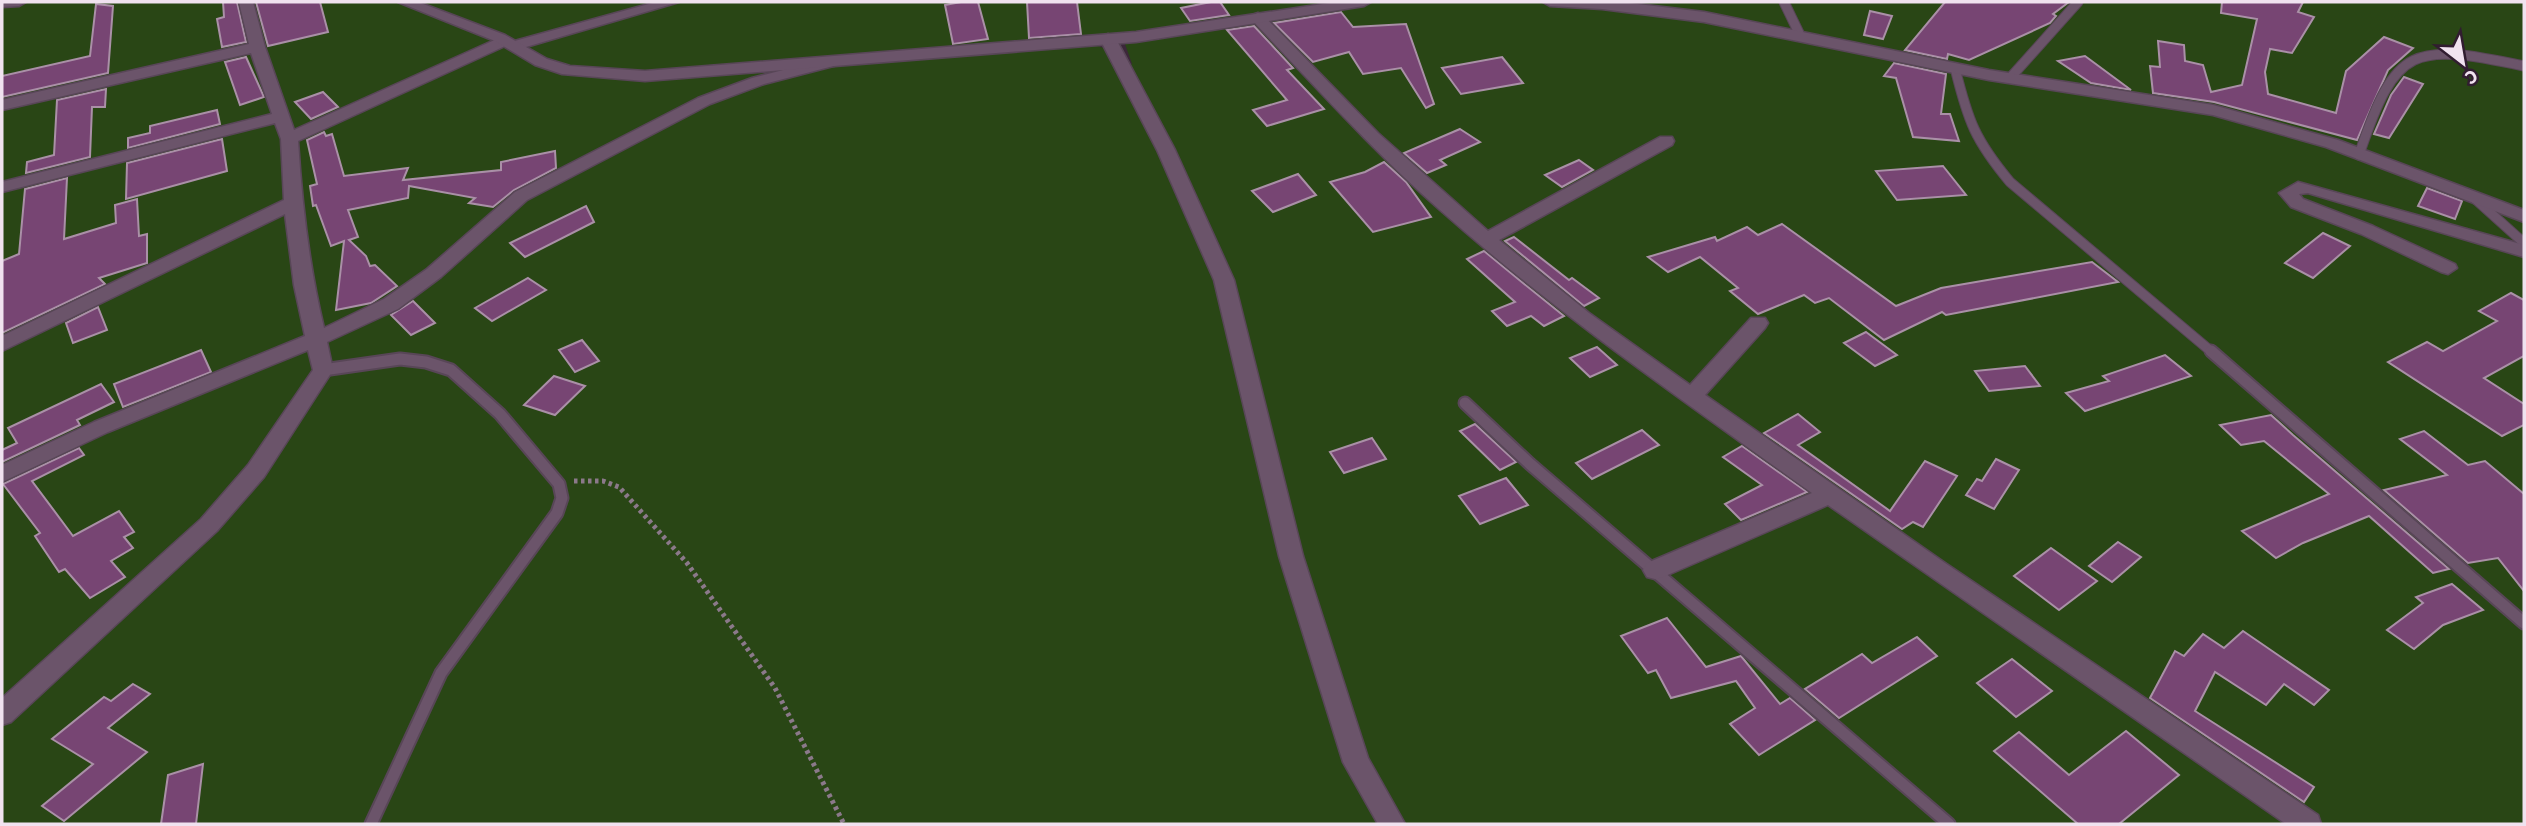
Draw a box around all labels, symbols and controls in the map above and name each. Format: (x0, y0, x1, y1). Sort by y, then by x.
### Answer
north arrow (2428, 28, 2498, 98)
text: С (2459, 62, 2483, 91)

